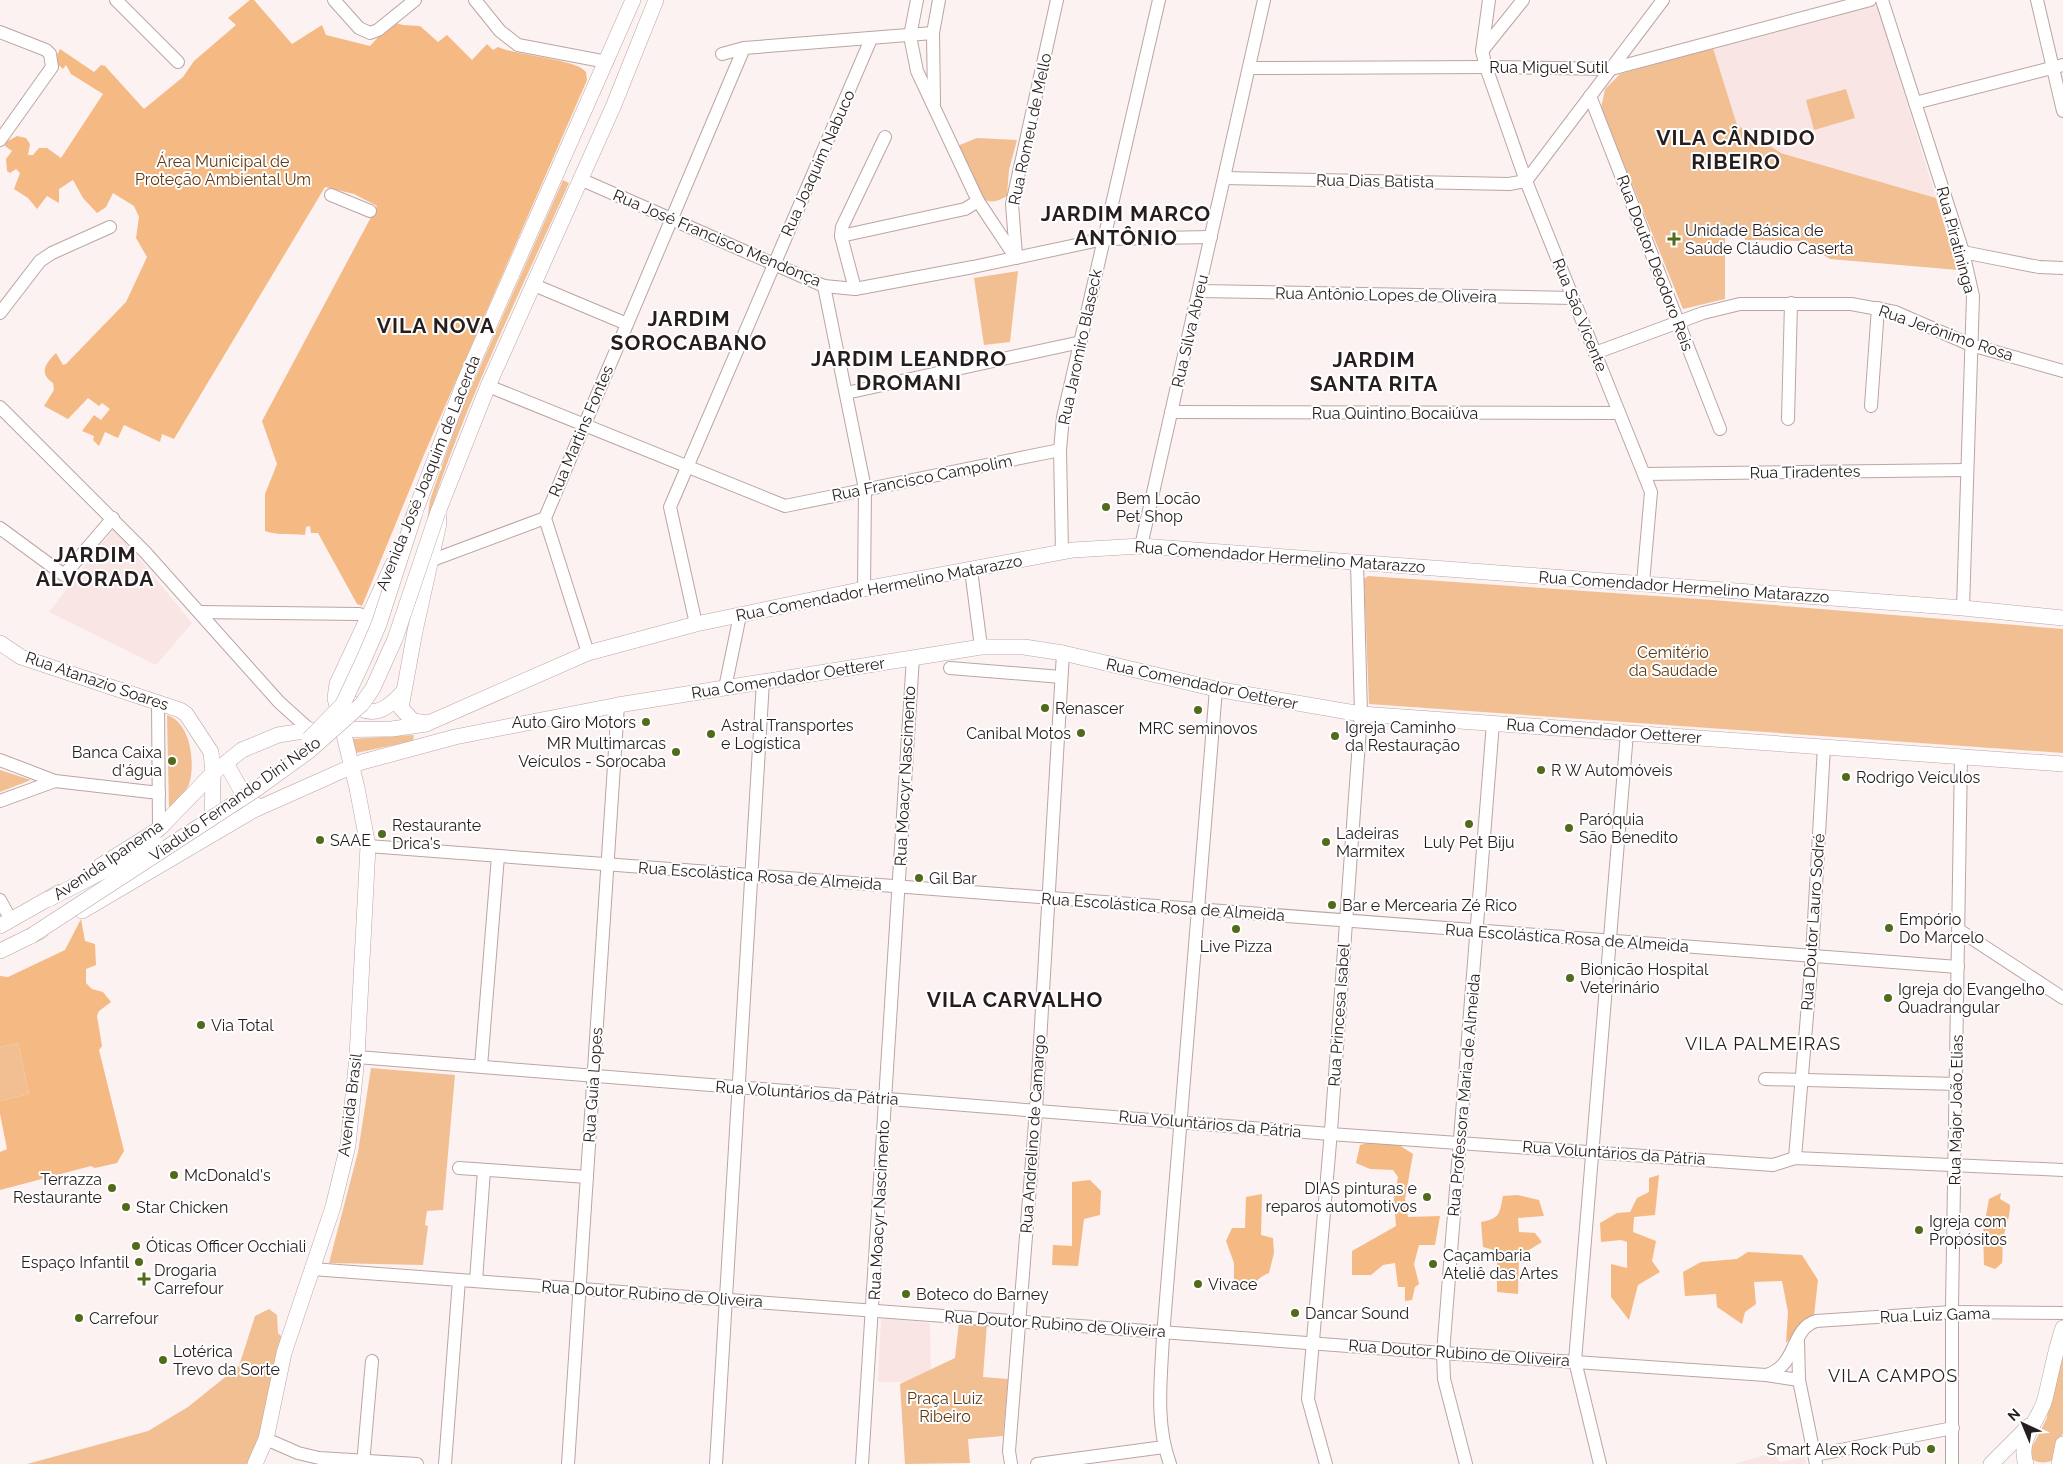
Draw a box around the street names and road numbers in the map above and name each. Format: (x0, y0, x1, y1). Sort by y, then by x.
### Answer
street label: Rua Romeu de Mello (1005, 51, 1055, 207)
street label: Rua Miguel Sutil (1489, 58, 1609, 77)
street label: Rua Joaquim Nabuco (777, 87, 859, 239)
street label: Rua Dias Batista (1316, 170, 1434, 192)
street label: Rua Doutor Deodoro Reis (1613, 172, 1697, 354)
street label: Rua Piratininga (1933, 184, 1979, 296)
street label: Rua José Francisco Mendonça (610, 185, 824, 291)
street label: Rua São Vicente (1549, 256, 1611, 374)
street label: Rua Jaromiro Blaseck (1054, 267, 1106, 427)
street label: Rua Silva Abreu (1168, 273, 1212, 389)
street label: Rua Antônio Lopes de Oliveira (1275, 284, 1497, 306)
street label: Rua Jerônimo Rosa (1876, 301, 2016, 365)
street label: Avenida José Joaquim de Lacerda (372, 353, 484, 593)
street label: Rua Martins Fontes (545, 362, 617, 500)
street label: Rua Quintino Bocaiúva (1312, 404, 1478, 423)
street label: Rua Francisco Campolim (830, 451, 1014, 505)
street label: Rua Tiradentes (1750, 462, 1861, 482)
street label: Rua Comendador Hermelino Matarazzo (1134, 537, 1426, 577)
street label: Rua Comendador Hermelino Matarazzo (734, 551, 1024, 625)
street label: Rua Comendador Hermelino Matarazzo (1538, 567, 1830, 607)
street label: Rua Atanazio Soares (23, 648, 171, 715)
street label: Rua Comendador Oetterer (690, 653, 887, 703)
street label: Rua Comendador Oetterer (1104, 654, 1300, 714)
street label: Rua Moacyr Nascimento (891, 685, 919, 867)
street label: Rua Comendador Oetterer (1506, 715, 1703, 747)
street label: Viaduto Fernando Dini Neto (146, 733, 324, 865)
street label: Avenida Ipanema (50, 816, 166, 904)
street label: Rua Doutor Lauro Sodré (1797, 833, 1829, 1011)
street label: Rua Escolástica Rosa de Almeida (638, 858, 882, 894)
street label: Rua Escolástica Rosa de Almeida (1041, 889, 1285, 925)
street label: Rua Escolástica Rosa de Almeida (1445, 920, 1689, 956)
street label: Rua Princesa Isabel (1325, 942, 1354, 1087)
street label: Rua Professora Maria de Almeida (1444, 973, 1484, 1217)
street label: Rua Guia Lopes (579, 1026, 607, 1143)
street label: Rua Andrelino de Camargo (1017, 1034, 1049, 1234)
street label: Rua Major João Elias (1945, 1034, 1967, 1186)
street label: Avenida Brasil (334, 1052, 366, 1158)
street label: Rua Voluntários da Pátria (715, 1077, 899, 1109)
street label: Rua Voluntários da Pátria (1118, 1107, 1302, 1141)
street label: Rua Moacyr Nascimento (865, 1119, 893, 1301)
street label: Rua Voluntários da Pátria (1522, 1137, 1706, 1169)
street label: Rua Doutor Rubino de Oliveira (541, 1277, 763, 1311)
street label: Rua Luiz Gama (1879, 1304, 1991, 1326)
street label: Rua Doutor Rubino de Oliveira (944, 1307, 1166, 1341)
street label: Rua Doutor Rubino de Oliveira (1348, 1336, 1570, 1370)

